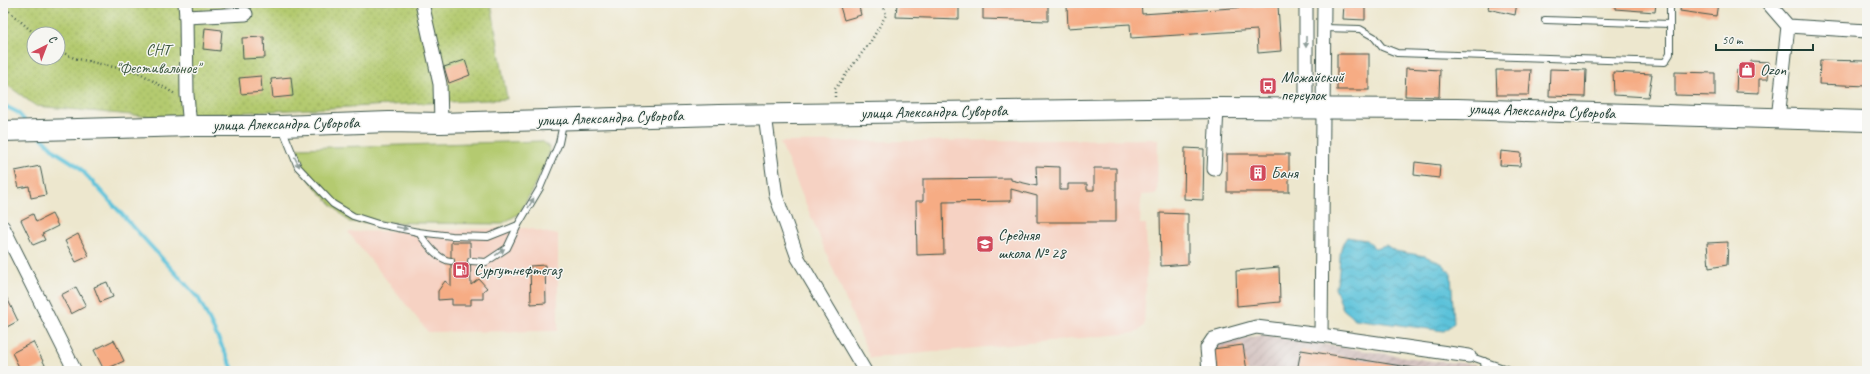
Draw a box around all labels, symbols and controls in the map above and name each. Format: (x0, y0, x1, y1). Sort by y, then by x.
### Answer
north arrow (26, 26, 66, 66)
scale bar (1716, 26, 1813, 52)
text: С (46, 32, 61, 47)
text: 50 m (1722, 32, 1744, 48)
one-way arrow (1303, 36, 1309, 49)
park label: СНТ "Фестивальное" (116, 40, 204, 78)
shop icon: Ozon (1737, 60, 1757, 80)
place label: Ozon (1760, 60, 1787, 80)
place label: Можайский переулок (1281, 67, 1345, 105)
bus stop icon: Можайский переулок (1258, 76, 1278, 96)
street label: улица Александра Суворова (1467, 98, 1617, 124)
street label: улица Александра Суворова (859, 101, 1008, 123)
street label: улица Александра Суворова (535, 105, 685, 131)
street label: улица Александра Суворова (211, 113, 360, 135)
one-way arrow (294, 156, 300, 168)
building icon: Баня (1248, 163, 1268, 183)
place label: Баня (1271, 163, 1299, 183)
one-way arrow (527, 197, 534, 209)
place label: Средняя школа № 28 (998, 225, 1067, 263)
one-way arrow (396, 226, 408, 232)
school or university icon: Средняя школа № 28 (975, 234, 995, 254)
one-way arrow (495, 248, 506, 256)
fuel station icon: Сургутнефтегаз (451, 260, 471, 280)
place label: Сургутнефтегаз (474, 260, 563, 280)

